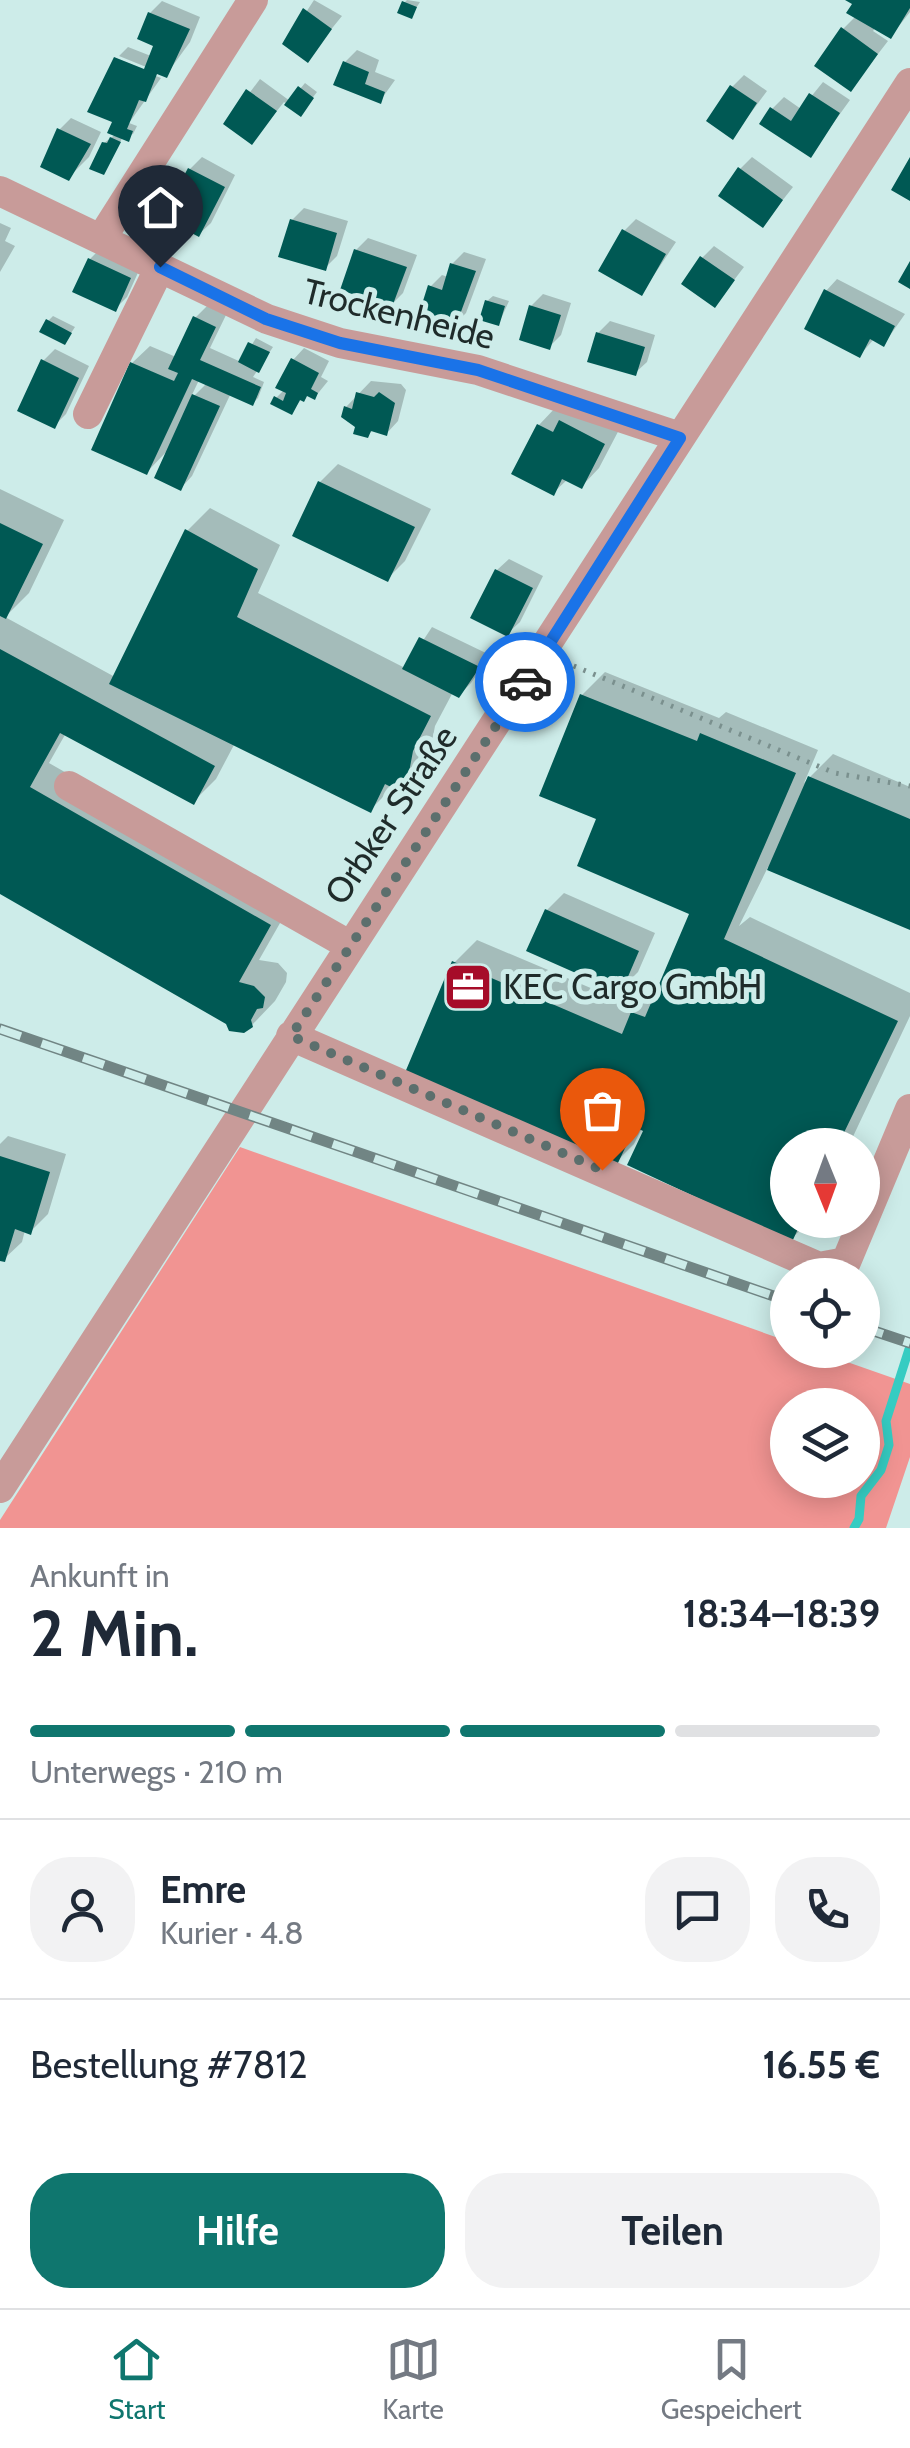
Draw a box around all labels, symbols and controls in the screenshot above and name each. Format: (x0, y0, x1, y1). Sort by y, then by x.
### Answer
pin (118, 165, 203, 268)
icon: home (133, 180, 188, 235)
street label: Trockenheide (299, 269, 499, 358)
courier (475, 632, 575, 732)
icon: car (498, 655, 553, 710)
street label: Orbker Straße (315, 717, 466, 912)
office icon: KEC Cargo GmbH (442, 961, 494, 1013)
place label: KEC Cargo GmbH (503, 965, 763, 1008)
pin (560, 1068, 645, 1171)
icon: bag (575, 1083, 630, 1138)
north arrow (770, 1128, 880, 1238)
map controls (770, 1128, 880, 1498)
button: locate (770, 1258, 880, 1368)
button: layers (770, 1388, 880, 1498)
text: Ankunft in (30, 1556, 170, 1595)
text: 18:34–18:39 (683, 1590, 880, 1637)
text: 2 Min. (30, 1593, 198, 1672)
text: Unterwegs · 210 m (30, 1752, 283, 1791)
button: person (30, 1857, 135, 1962)
button: chat (645, 1857, 750, 1962)
button: phone (775, 1857, 880, 1962)
text: Emre (160, 1866, 246, 1913)
text: Kurier · 4.8 (160, 1913, 304, 1952)
text: Bestellung #7812 (30, 2041, 308, 2088)
text: 16.55 € (762, 2041, 880, 2088)
button: Hilfe (30, 2173, 445, 2288)
button: Teilen (465, 2173, 880, 2288)
tab: Start (108, 2332, 165, 2426)
tab: Karte (382, 2332, 444, 2426)
tab: Gespeichert (661, 2332, 802, 2426)

